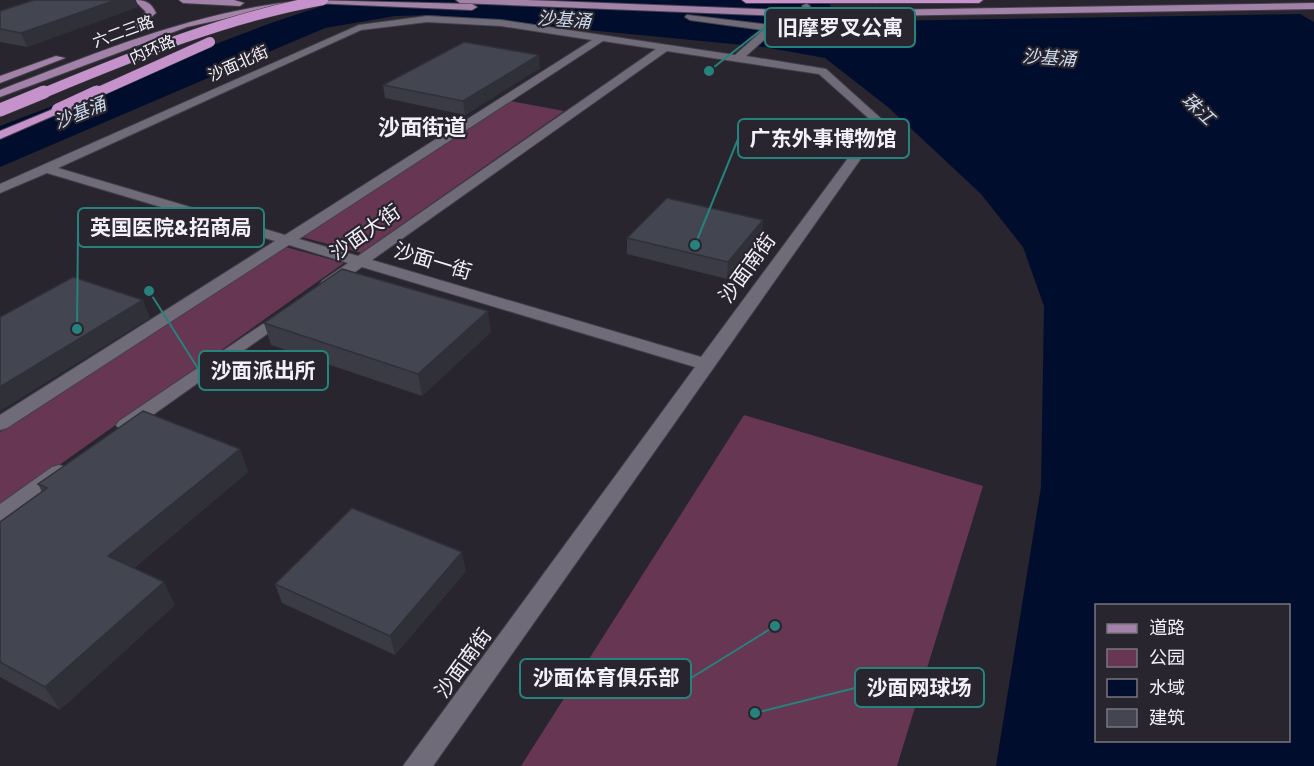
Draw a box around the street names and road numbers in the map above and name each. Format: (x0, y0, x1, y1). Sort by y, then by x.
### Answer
street label: 六二三路 (90, 11, 156, 50)
street label: 内环路 (126, 30, 178, 67)
street label: 沙面北街 (205, 41, 271, 84)
street label: 沙面大街 (325, 198, 404, 264)
street label: 沙面南街 (713, 228, 779, 307)
street label: 沙面一街 (392, 237, 475, 283)
street label: 沙面南街 (429, 623, 495, 702)

